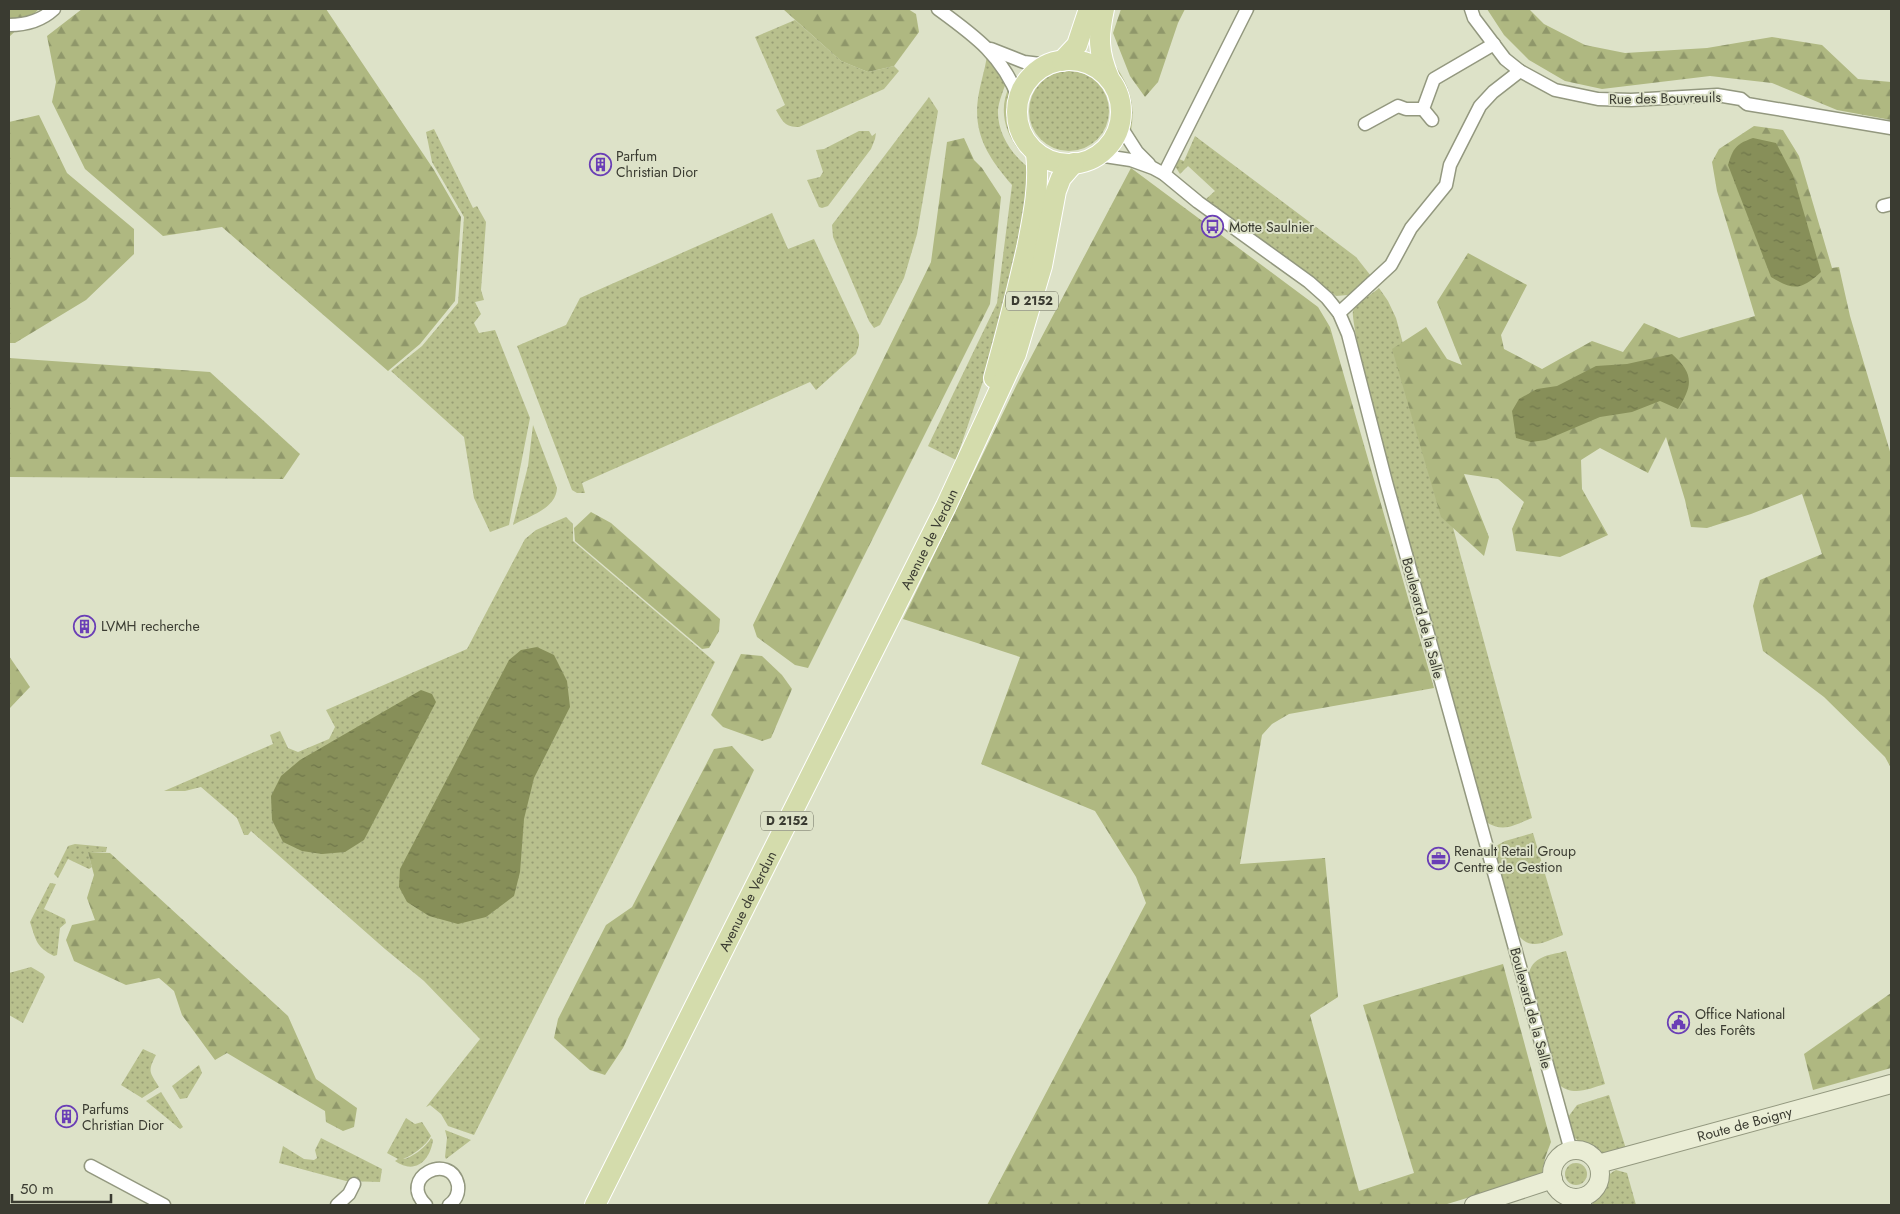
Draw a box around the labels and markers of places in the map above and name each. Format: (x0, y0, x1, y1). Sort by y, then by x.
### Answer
place label: Parfum Christian Dior (616, 146, 698, 182)
building icon: Parfum Christian Dior (588, 152, 612, 176)
bus stop icon: Motte Saulnier (1201, 215, 1225, 239)
place label: Motte Saulnier (1229, 217, 1314, 237)
building icon: LVMH recherche (73, 614, 97, 638)
place label: LVMH recherche (101, 616, 200, 636)
place label: Renault Retail Group Centre de Gestion (1454, 841, 1576, 877)
office icon: Renault Retail Group Centre de Gestion (1426, 847, 1450, 871)
place label: Office National des Forêts (1695, 1004, 1785, 1040)
public building icon: Office National des Forêts (1667, 1010, 1691, 1034)
place label: Parfums Christian Dior (82, 1099, 164, 1135)
building icon: Parfums Christian Dior (54, 1105, 78, 1129)

